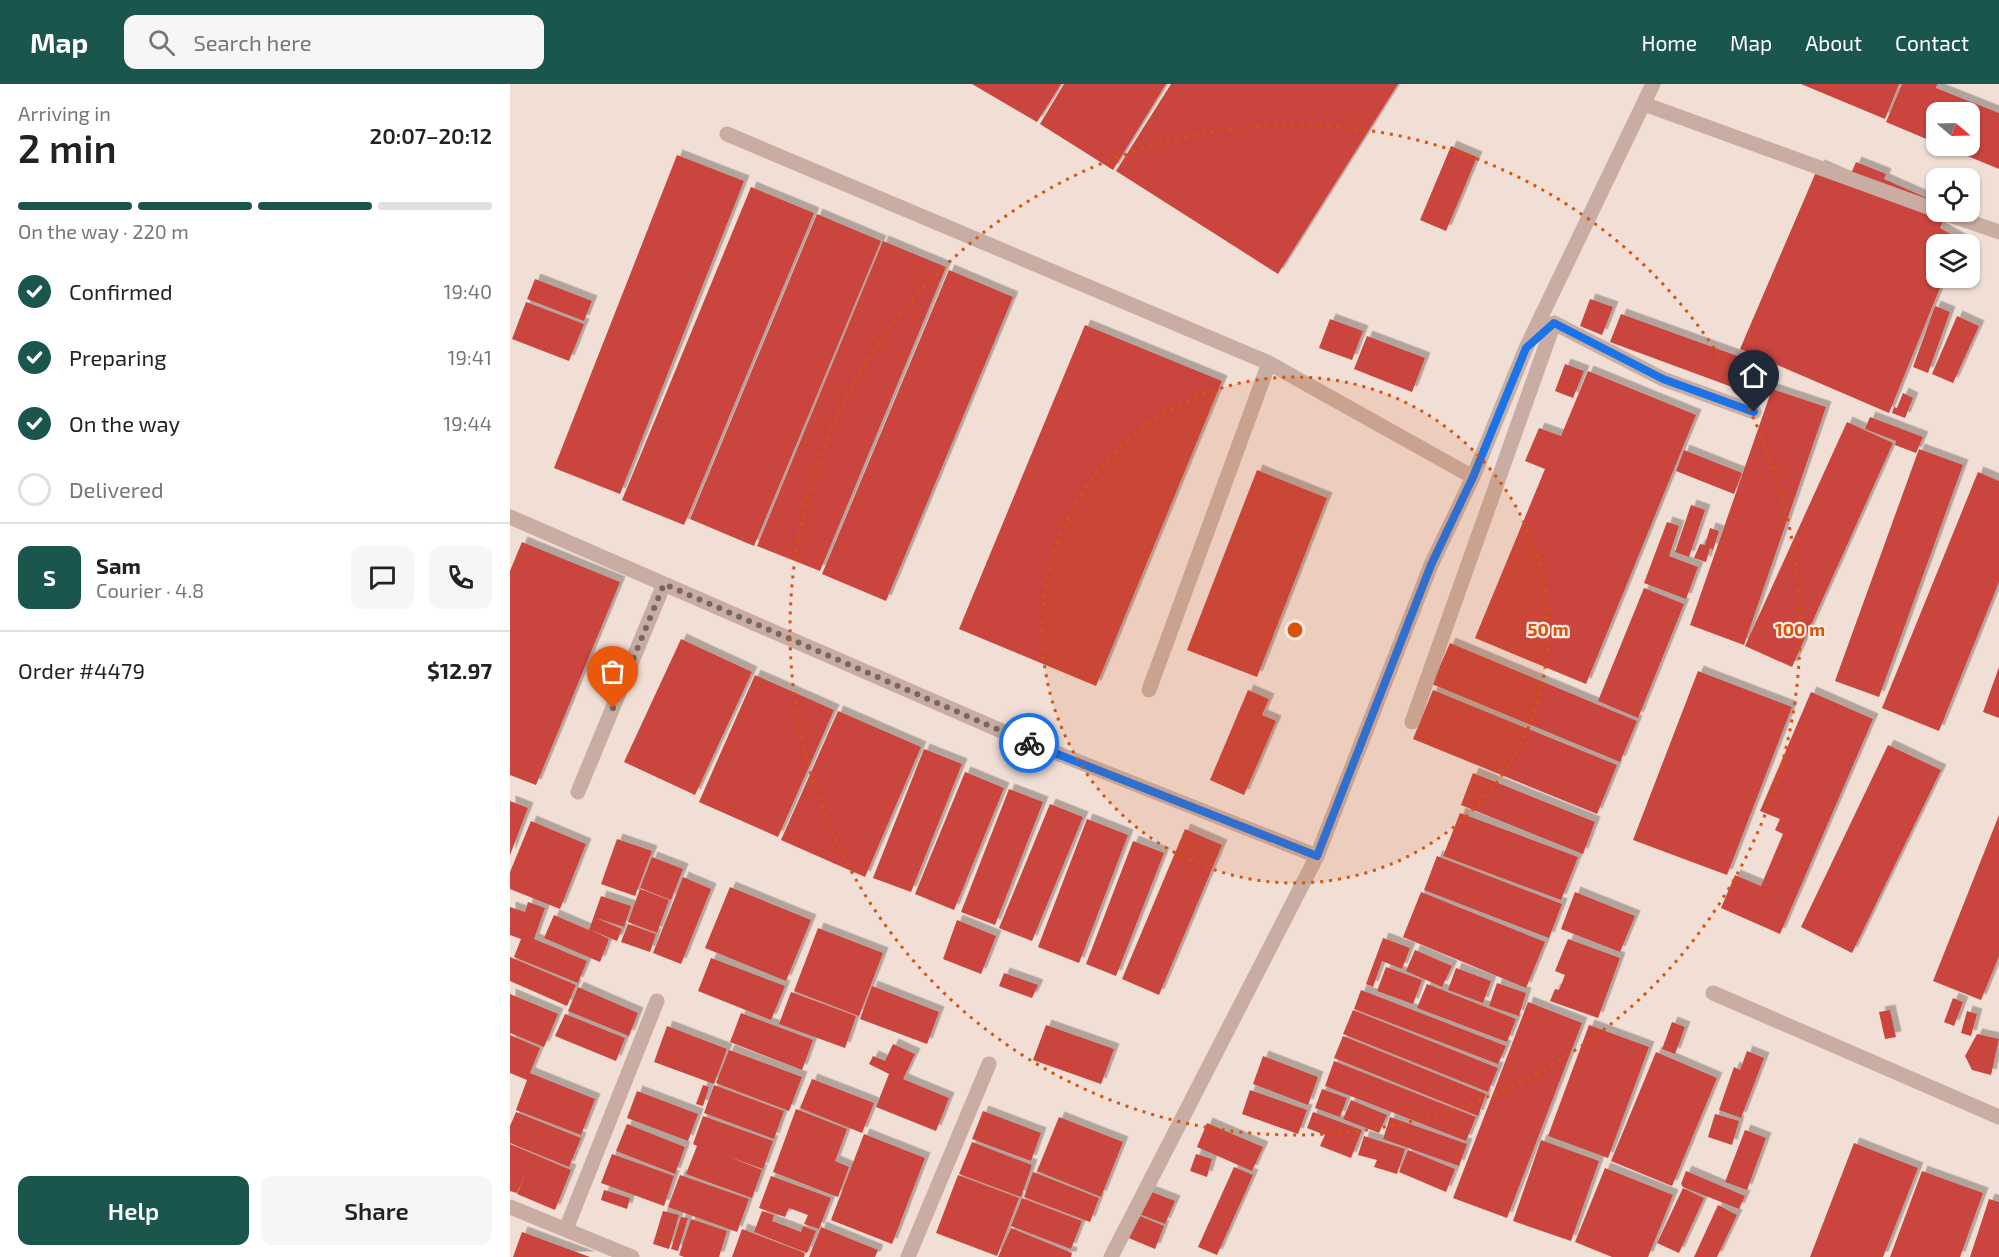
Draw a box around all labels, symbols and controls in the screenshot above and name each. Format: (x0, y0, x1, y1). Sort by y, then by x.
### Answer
search box (124, 15, 544, 69)
text: Map (30, 25, 88, 59)
icon: search (145, 26, 178, 59)
text: Search here (193, 29, 312, 55)
text: Home (1641, 30, 1697, 55)
text: Map (1730, 30, 1772, 55)
text: About (1805, 30, 1862, 55)
text: Contact (1895, 30, 1969, 55)
text: Arriving in (18, 101, 111, 125)
north arrow (1926, 102, 1980, 156)
map controls (1926, 102, 1980, 288)
text: 20:07–20:12 (370, 122, 492, 148)
text: 2 min (18, 124, 117, 171)
button: locate (1926, 168, 1980, 222)
text: On the way · 220 m (18, 219, 189, 243)
button: layers (1926, 234, 1980, 288)
icon: check (18, 275, 51, 308)
text: Confirmed (69, 278, 173, 304)
text: 19:40 (444, 279, 492, 303)
icon: check (18, 341, 51, 374)
text: Preparing (69, 344, 167, 370)
text: 19:41 (448, 345, 492, 369)
pin (1728, 350, 1779, 412)
icon: home (1737, 359, 1770, 392)
icon: check (18, 407, 51, 440)
text: On the way (69, 410, 180, 436)
text: 19:44 (443, 411, 492, 435)
text: Delivered (69, 476, 164, 502)
button: chat (351, 546, 414, 609)
button: phone (429, 546, 492, 609)
text: Sam (96, 552, 141, 578)
text: S (43, 564, 56, 590)
text: Courier · 4.8 (96, 578, 204, 602)
text: 50 m (1527, 618, 1569, 640)
text: 100 m (1775, 618, 1825, 640)
centre of rings (1285, 620, 1305, 640)
pin (587, 646, 638, 708)
icon: bag (596, 655, 629, 688)
text: Order #4479 (18, 657, 145, 683)
text: $12.97 (427, 657, 492, 683)
courier (999, 713, 1059, 773)
icon: bike (1013, 727, 1046, 760)
button: Help (18, 1176, 249, 1245)
button: Share (261, 1176, 492, 1245)

